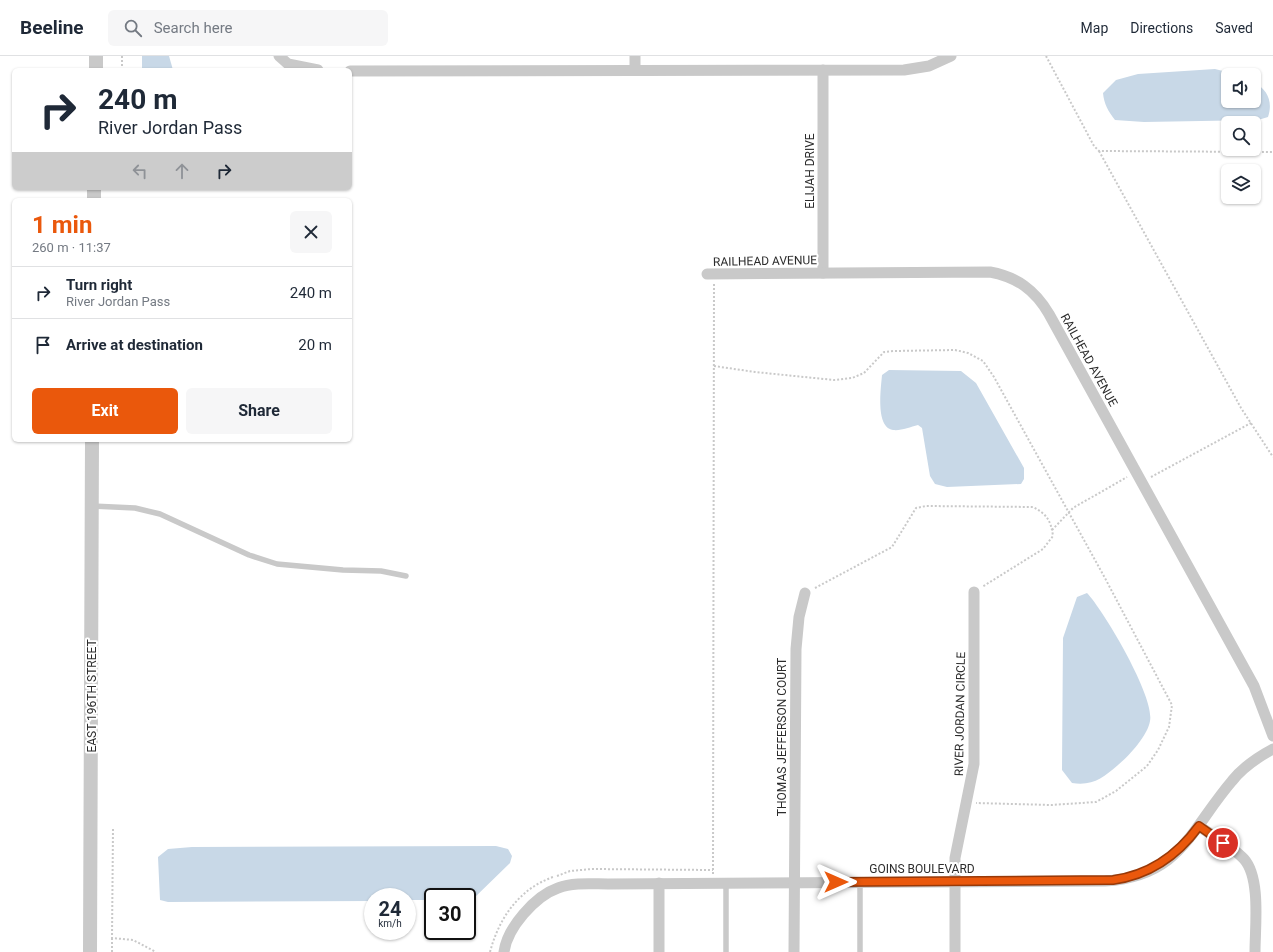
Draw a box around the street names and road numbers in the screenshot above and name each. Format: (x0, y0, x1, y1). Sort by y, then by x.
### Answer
street label: ELIJAH DRIVE (803, 133, 817, 209)
street label: RAILHEAD AVENUE (713, 253, 817, 269)
street label: RAILHEAD AVENUE (1058, 311, 1120, 409)
street label: EAST 196TH STREET (85, 639, 99, 753)
street label: RIVER JORDAN CIRCLE (952, 651, 968, 776)
street label: THOMAS JEFFERSON COURT (775, 658, 789, 816)
street label: GOINS BOULEVARD (869, 862, 975, 876)

